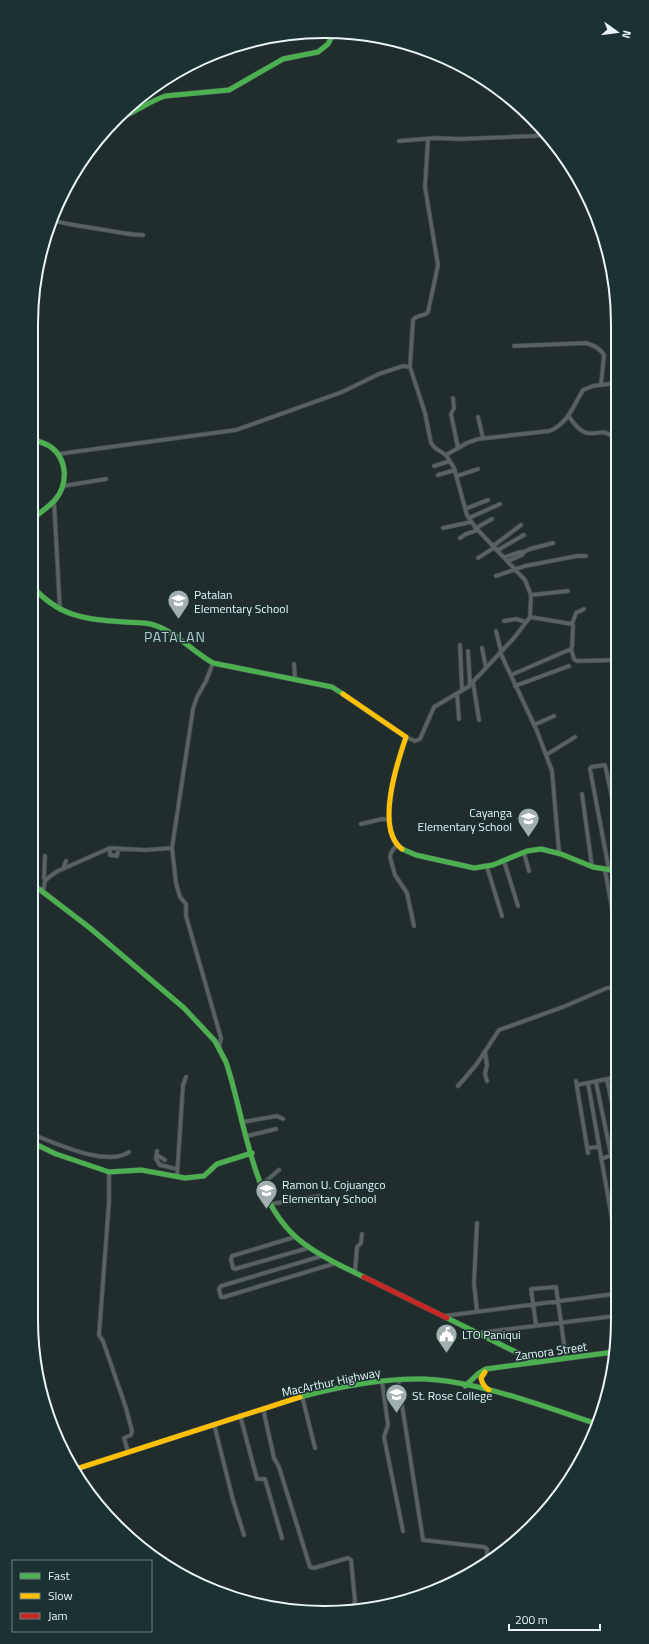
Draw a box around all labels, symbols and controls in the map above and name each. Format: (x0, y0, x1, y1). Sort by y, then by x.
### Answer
north arrow (597, 12, 637, 52)
text: N (618, 29, 635, 40)
place label: Patalan Elementary School (194, 585, 288, 618)
school or university icon: Patalan Elementary School (165, 588, 191, 621)
district label: PATALAN (144, 626, 206, 647)
place label: Cayanga Elementary School (418, 803, 512, 836)
school or university icon: Cayanga Elementary School (515, 806, 541, 839)
place label: Ramon U. Cojuangco Elementary School (282, 1175, 386, 1208)
school or university icon: Ramon U. Cojuangco Elementary School (253, 1178, 279, 1211)
public building icon: LTO Paniqui (434, 1321, 460, 1354)
place label: LTO Paniqui (462, 1325, 521, 1344)
street label: Zamora Street (514, 1336, 589, 1365)
street label: MacArthur Highway (280, 1362, 382, 1402)
school or university icon: St. Rose College (383, 1382, 409, 1415)
place label: St. Rose College (412, 1386, 492, 1405)
legend (12, 1560, 152, 1632)
text: Fast (48, 1566, 71, 1585)
text: Slow (48, 1586, 73, 1605)
text: Jam (48, 1606, 68, 1625)
scale bar (509, 1606, 600, 1632)
text: 200 m (515, 1610, 548, 1629)

